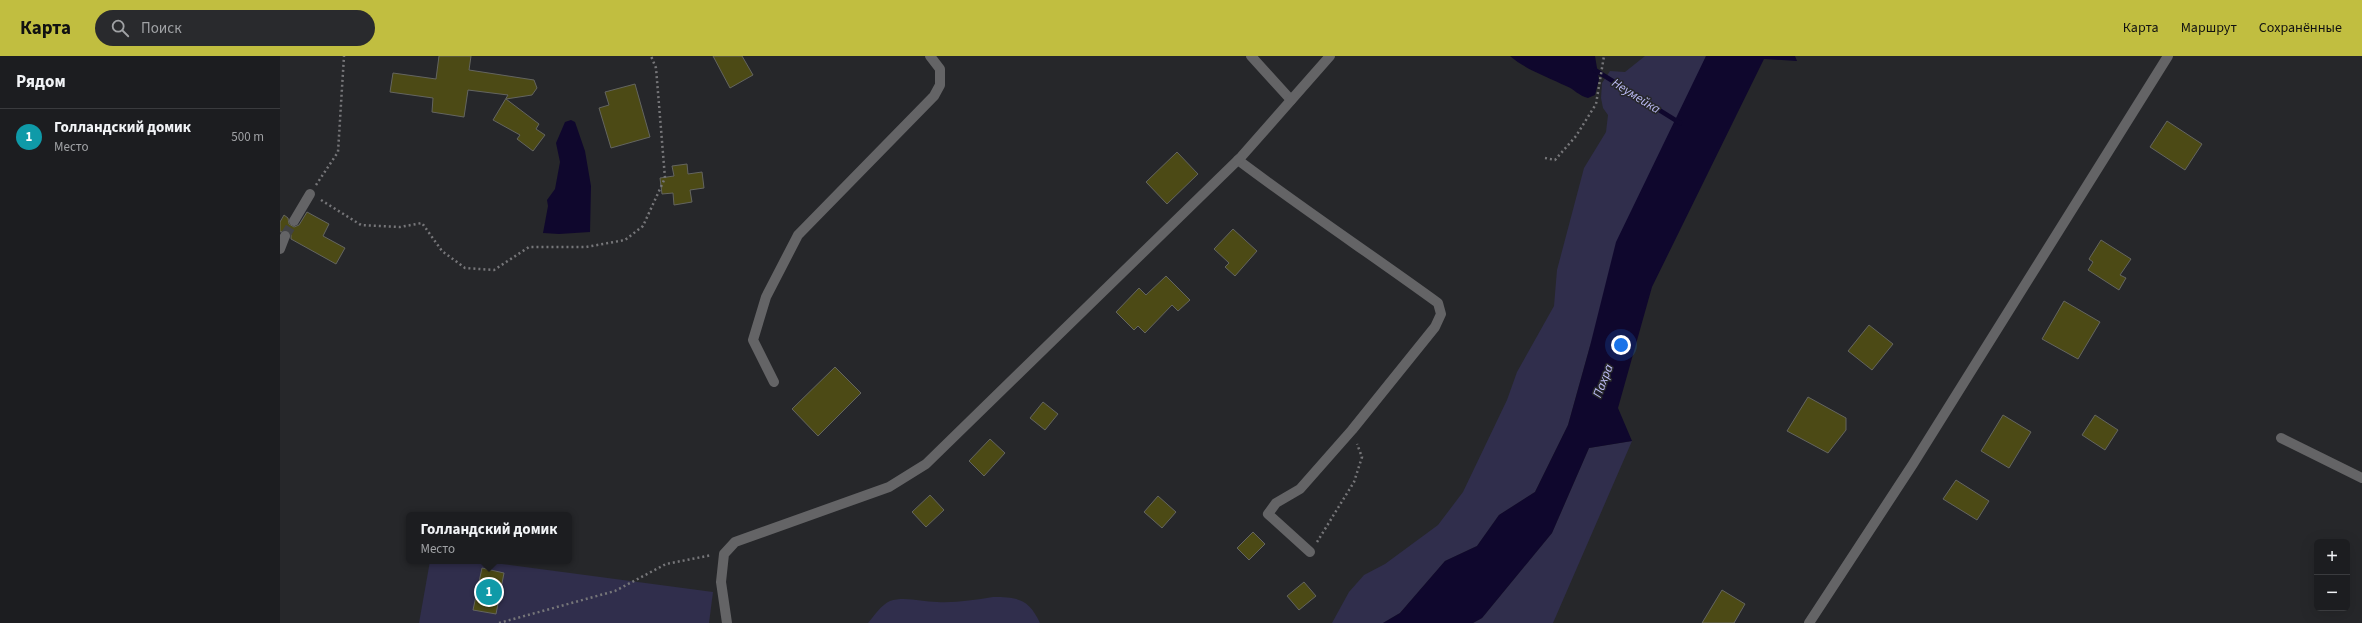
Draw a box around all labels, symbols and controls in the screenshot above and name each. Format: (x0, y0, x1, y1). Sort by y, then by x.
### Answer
search box (95, 10, 375, 46)
text: Карта (20, 15, 71, 42)
icon: search (109, 17, 131, 39)
text: Поиск (141, 18, 182, 39)
text: Карта (2123, 18, 2159, 38)
text: Маршрут (2181, 18, 2237, 38)
text: Сохранённые (2259, 18, 2342, 38)
text: Рядом (16, 70, 66, 94)
water label: Неумейка (1608, 74, 1664, 118)
text: Голландский домик (54, 117, 191, 138)
text: 1 (26, 128, 32, 146)
text: 500 m (231, 128, 264, 146)
text: Место (54, 138, 89, 156)
your location (1611, 335, 1631, 355)
water label: Пахра (1588, 362, 1618, 400)
popup (406, 512, 572, 564)
text: Голландский домик (420, 519, 558, 540)
map controls (2314, 539, 2350, 611)
button: + (2314, 539, 2350, 575)
text: Место (420, 540, 455, 558)
button: − (2314, 575, 2350, 611)
pin: 1 (476, 577, 502, 607)

